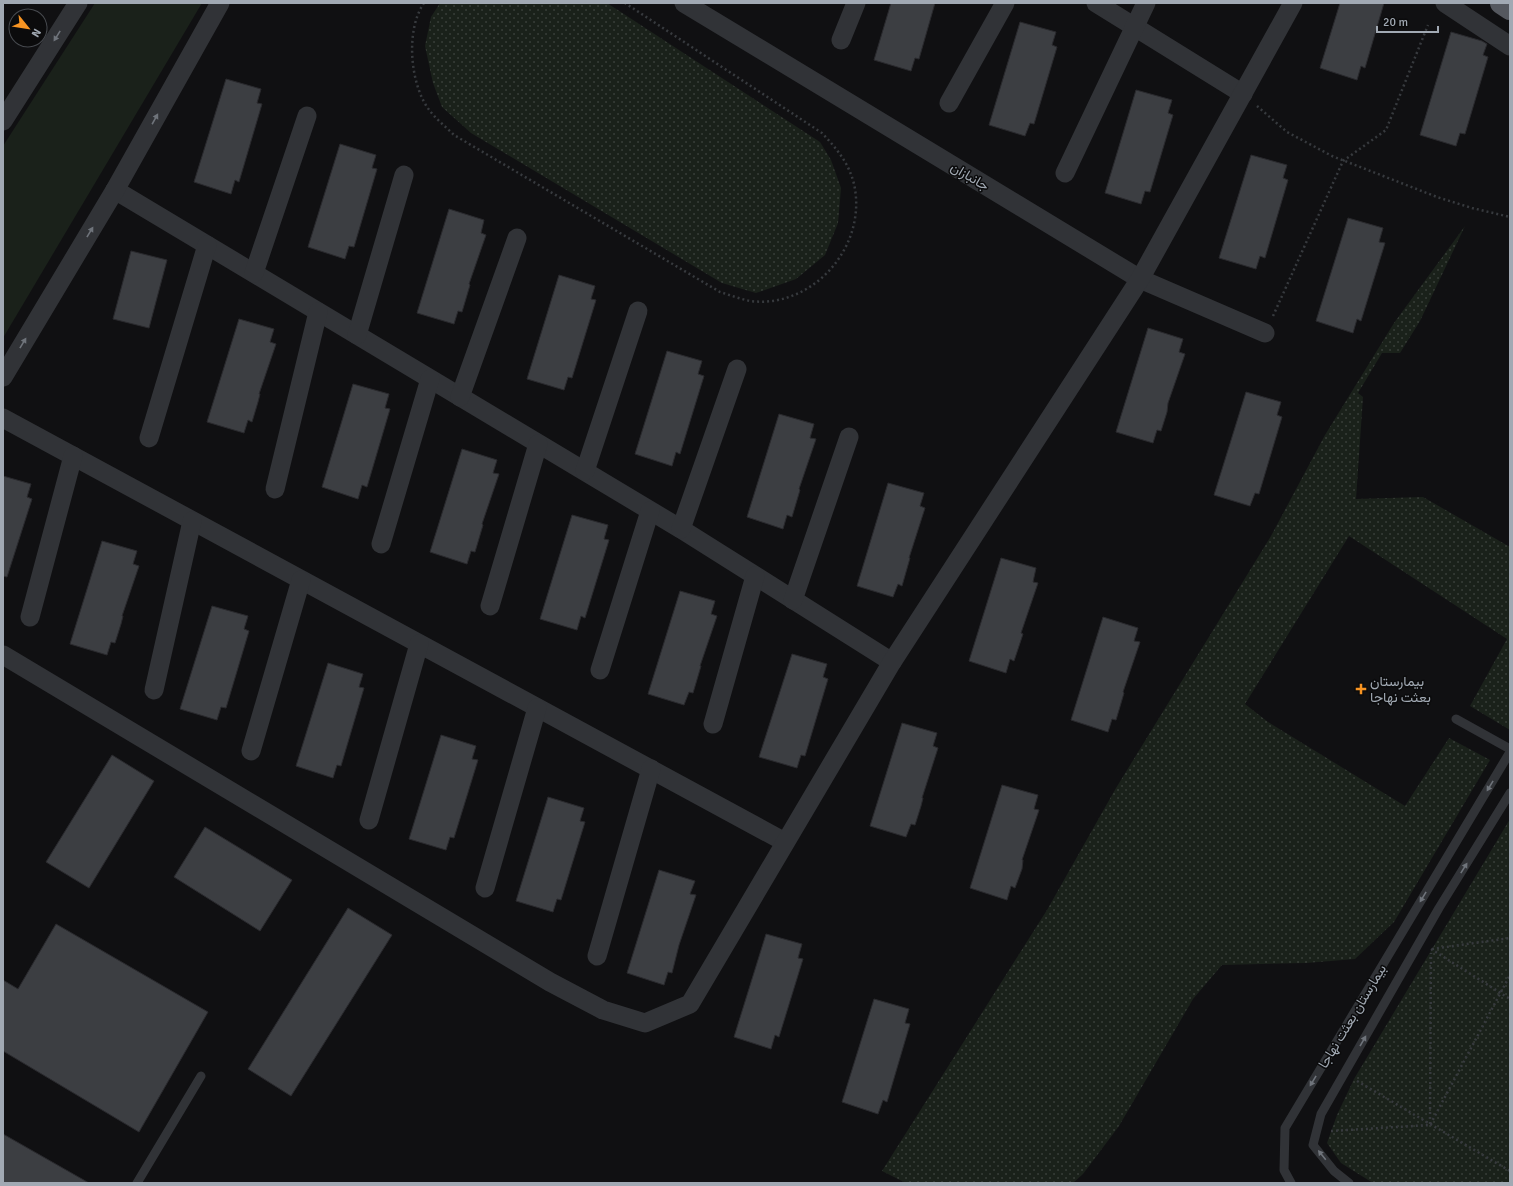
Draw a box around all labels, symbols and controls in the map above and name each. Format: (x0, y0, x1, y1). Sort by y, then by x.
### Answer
north arrow (8, 8, 48, 48)
scale bar (1377, 8, 1438, 34)
text: 20 m (1383, 15, 1408, 30)
text: N (29, 26, 44, 39)
one-way arrow (53, 31, 61, 41)
one-way arrow (151, 113, 158, 125)
street label: جانبازان (947, 158, 992, 195)
one-way arrow (86, 226, 93, 238)
one-way arrow (19, 338, 27, 348)
place label: بیمارستان بعثت نهاجا (1370, 673, 1431, 706)
marker: بیمارستان بعثت نهاجا (1355, 683, 1367, 695)
one-way arrow (1486, 781, 1494, 791)
one-way arrow (1460, 863, 1468, 873)
one-way arrow (1419, 892, 1427, 902)
street label: بیمارستان بعثت نهاجا (1315, 961, 1390, 1071)
one-way arrow (1360, 1035, 1367, 1047)
one-way arrow (1310, 1075, 1317, 1087)
one-way arrow (1318, 1150, 1326, 1161)

